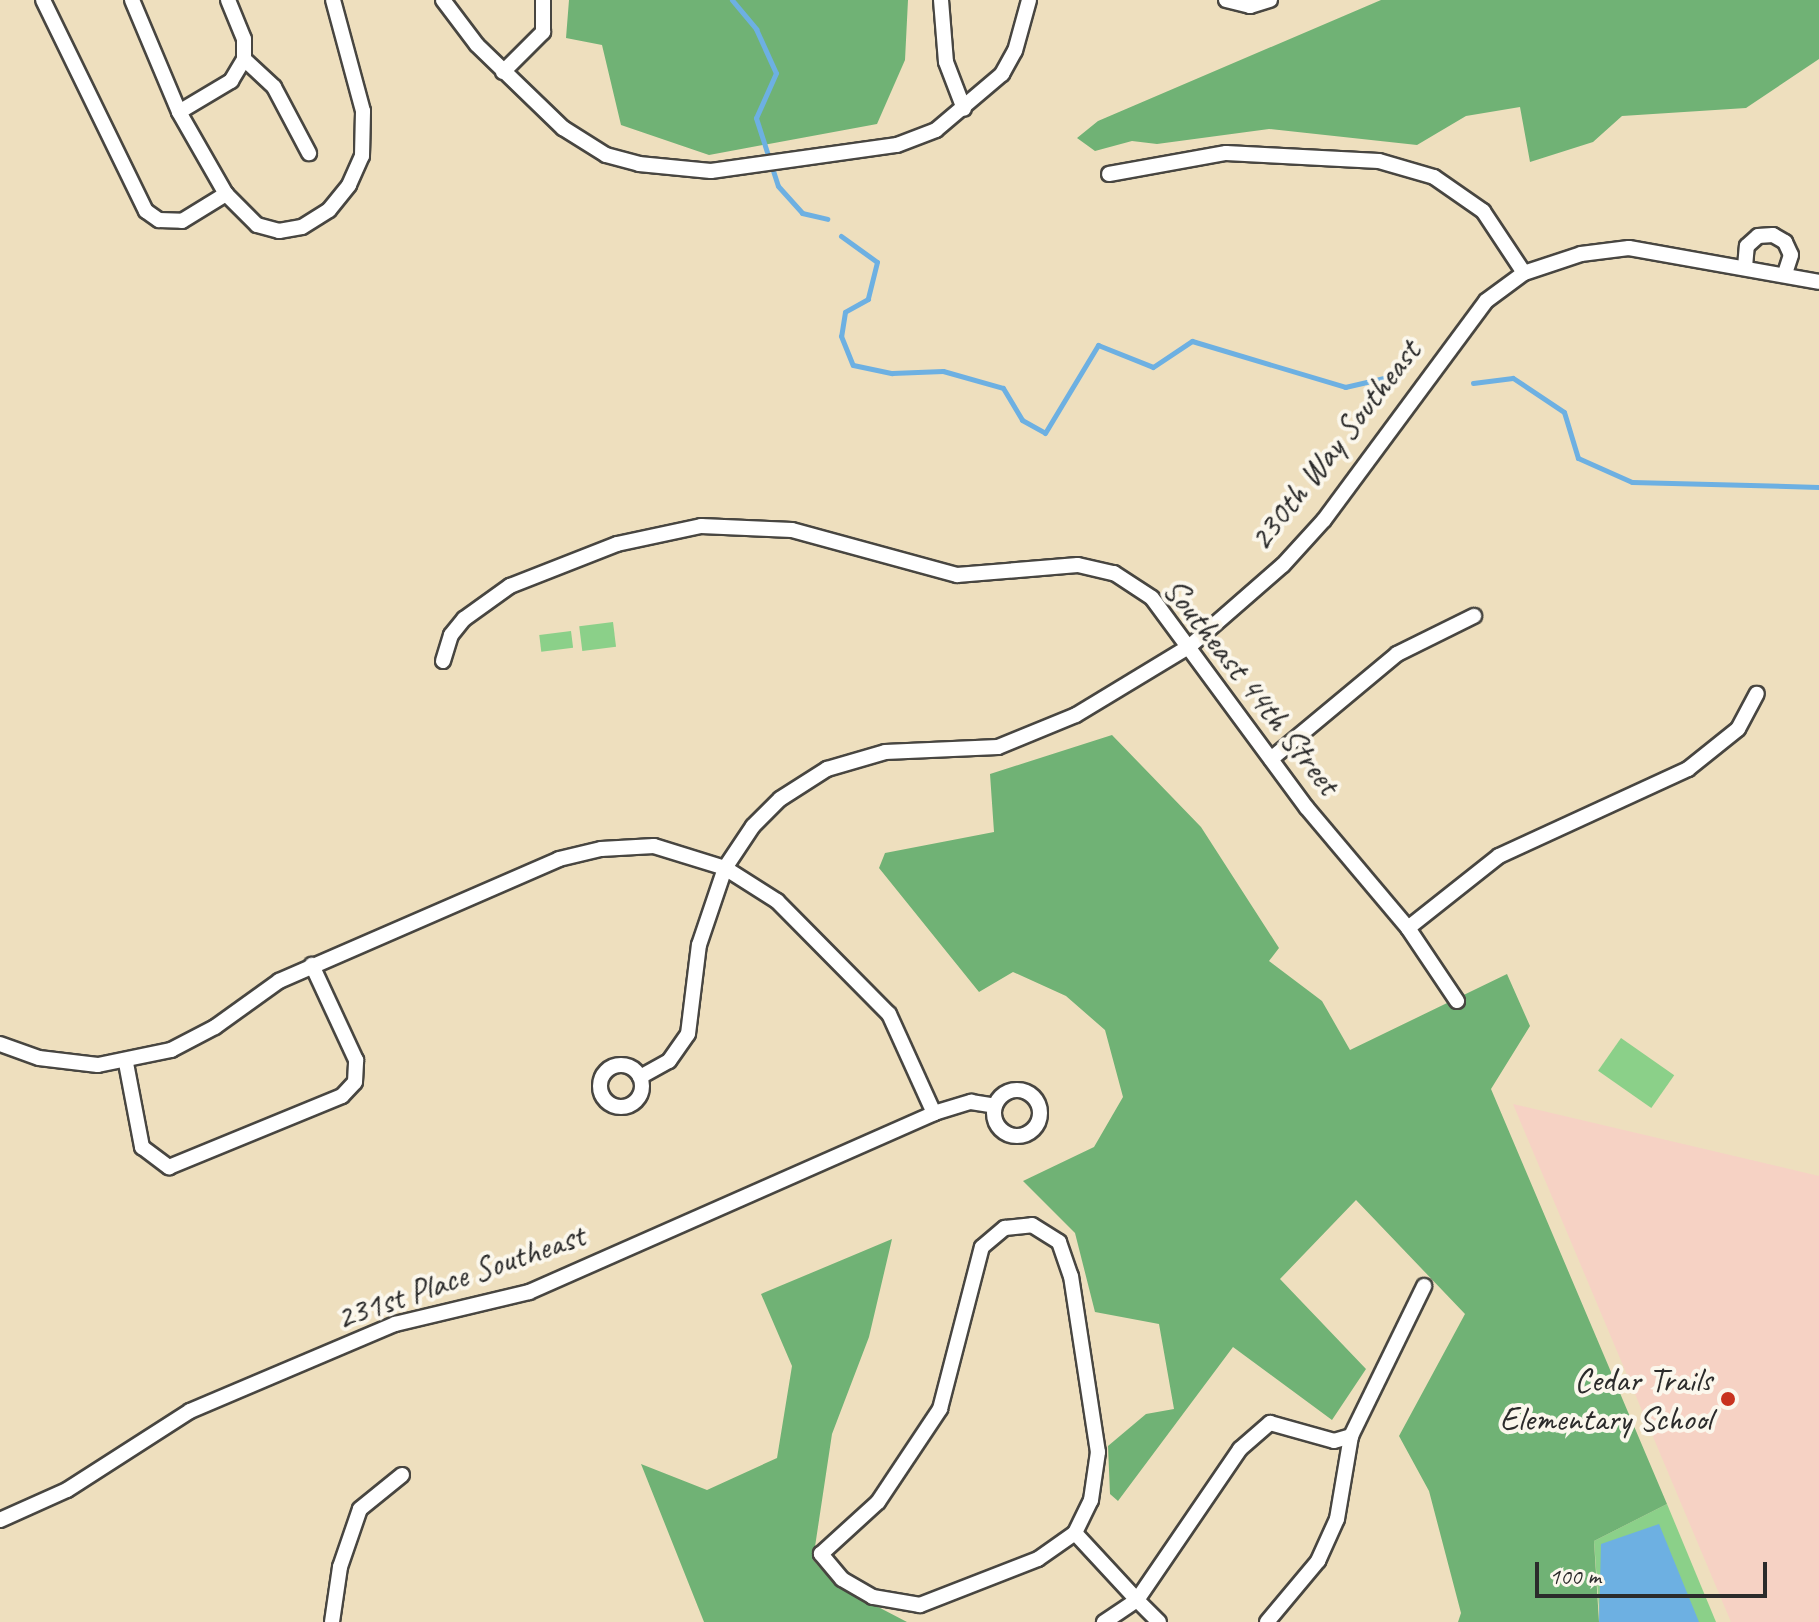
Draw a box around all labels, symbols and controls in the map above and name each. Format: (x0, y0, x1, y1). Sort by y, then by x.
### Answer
street label: 230th Way Southeast (1239, 332, 1429, 558)
street label: Southeast 44th Street (1155, 569, 1349, 803)
street label: 231st Place Southeast (330, 1214, 590, 1338)
place label: Cedar Trails Elementary School (1500, 1359, 1712, 1438)
marker: Cedar Trails Elementary School (1719, 1390, 1737, 1408)
scale bar (1539, 1546, 1771, 1596)
text: 100 m (1549, 1561, 1601, 1591)

